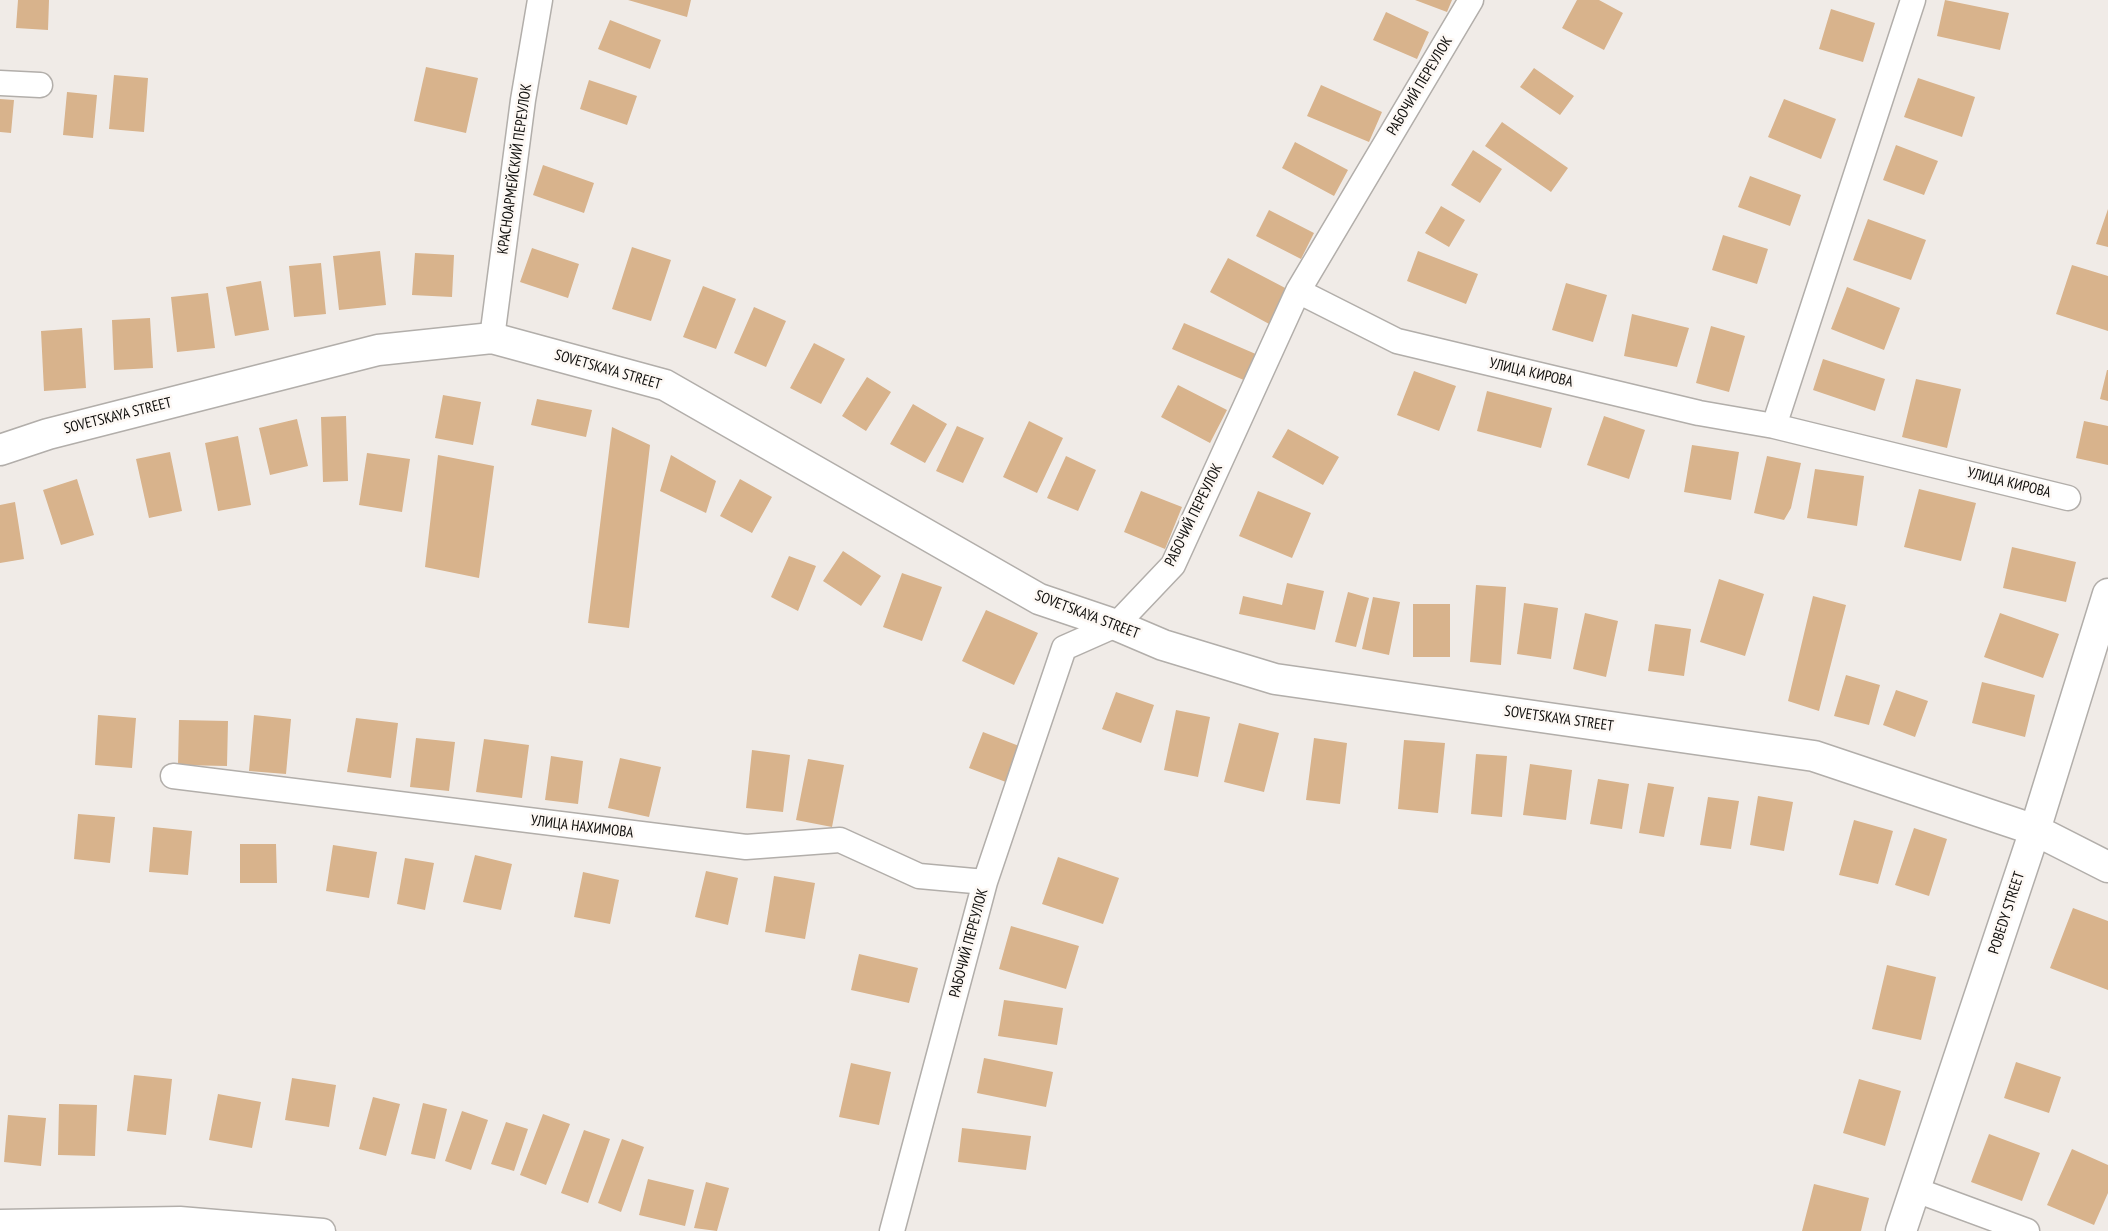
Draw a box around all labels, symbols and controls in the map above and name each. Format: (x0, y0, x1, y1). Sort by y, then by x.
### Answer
street label: РАБОЧИЙ ПЕРЕУЛОК (1383, 33, 1457, 139)
street label: КРАСНОАРМЕЙСКИЙ ПЕРЕУЛОК (494, 83, 536, 255)
street label: SOVETSKAYA STREET (553, 346, 663, 394)
street label: УЛИЦА КИРОВА (1487, 355, 1575, 391)
street label: SOVETSKAYA STREET (62, 394, 174, 438)
street label: РАБОЧИЙ ПЕРЕУЛОК (1161, 461, 1227, 569)
street label: УЛИЦА КИРОВА (1965, 464, 2053, 502)
street label: SOVETSKAYA STREET (1032, 587, 1142, 643)
street label: SOVETSKAYA STREET (1503, 702, 1615, 736)
street label: УЛИЦА НАХИМОВА (530, 812, 634, 842)
street label: POBEDY STREET (1985, 870, 2029, 956)
street label: РАБОЧИЙ ПЕРЕУЛОК (946, 887, 992, 999)

